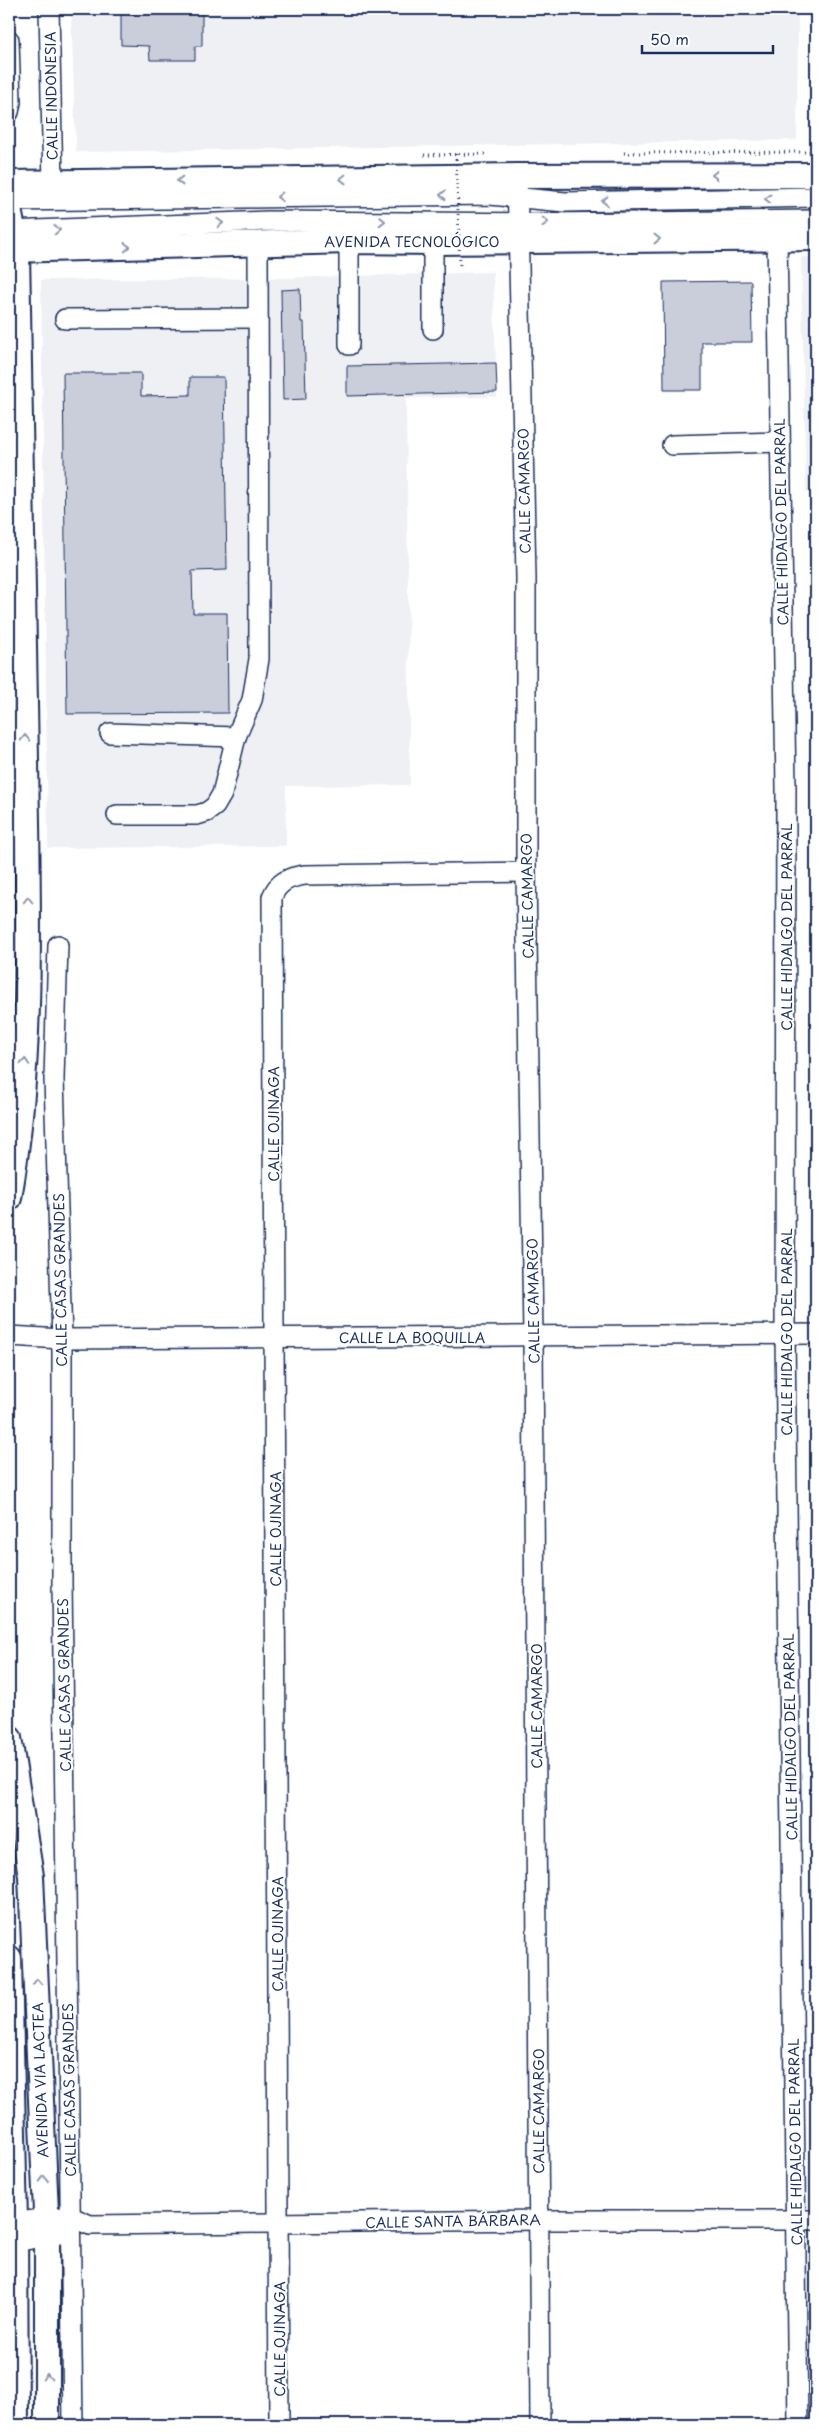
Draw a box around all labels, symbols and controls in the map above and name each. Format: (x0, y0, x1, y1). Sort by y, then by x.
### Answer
scale bar (642, 22, 774, 54)
text: 50 m (650, 27, 689, 50)
street label: CALLE INDONESIA (39, 31, 63, 161)
one-way arrow (711, 170, 718, 180)
one-way arrow (338, 174, 346, 184)
one-way arrow (176, 176, 184, 186)
one-way arrow (439, 190, 446, 200)
one-way arrow (276, 192, 284, 202)
one-way arrow (763, 194, 771, 204)
one-way arrow (601, 196, 608, 206)
one-way arrow (379, 216, 387, 226)
one-way arrow (541, 217, 549, 228)
one-way arrow (216, 218, 224, 229)
one-way arrow (54, 225, 62, 236)
street label: AVENIDA TECNOLÓGICO (324, 231, 500, 252)
one-way arrow (654, 234, 662, 244)
one-way arrow (124, 242, 132, 252)
street label: CALLE HIDALGO DEL PARRAL (769, 418, 793, 626)
street label: CALLE CAMARGO (512, 428, 536, 554)
one-way arrow (20, 733, 31, 741)
street label: CALLE HIDALGO DEL PARRAL (776, 823, 797, 1031)
street label: CALLE CAMARGO (515, 833, 539, 959)
one-way arrow (23, 896, 33, 904)
one-way arrow (19, 1058, 30, 1066)
street label: CALLE OJINAGA (263, 1066, 284, 1182)
street label: CALLE CASAS GRANDES (48, 1193, 72, 1367)
street label: CALLE HIDALGO DEL PARRAL (776, 1228, 797, 1436)
street label: CALLE CAMARGO (521, 1238, 545, 1364)
street label: CALLE LA BOQUILLA (339, 1327, 486, 1348)
street label: CALLE OJINAGA (265, 1471, 286, 1587)
street label: CALLE CASAS GRANDES (52, 1598, 76, 1772)
street label: CALLE HIDALGO DEL PARRAL (778, 1633, 802, 1841)
street label: CALLE CAMARGO (526, 1643, 547, 1769)
street label: CALLE OJINAGA (267, 1876, 288, 1992)
one-way arrow (31, 1977, 42, 1985)
street label: AVENIDA VIA LACTEA (27, 2002, 53, 2158)
street label: CALLE CASAS GRANDES (57, 2003, 81, 2177)
street label: CALLE HIDALGO DEL PARRAL (783, 2038, 807, 2246)
street label: CALLE CAMARGO (528, 2048, 549, 2174)
one-way arrow (39, 2175, 50, 2183)
street label: CALLE SANTA BÁRBARA (365, 2209, 541, 2233)
street label: CALLE OJINAGA (269, 2281, 290, 2397)
one-way arrow (42, 2372, 52, 2380)

